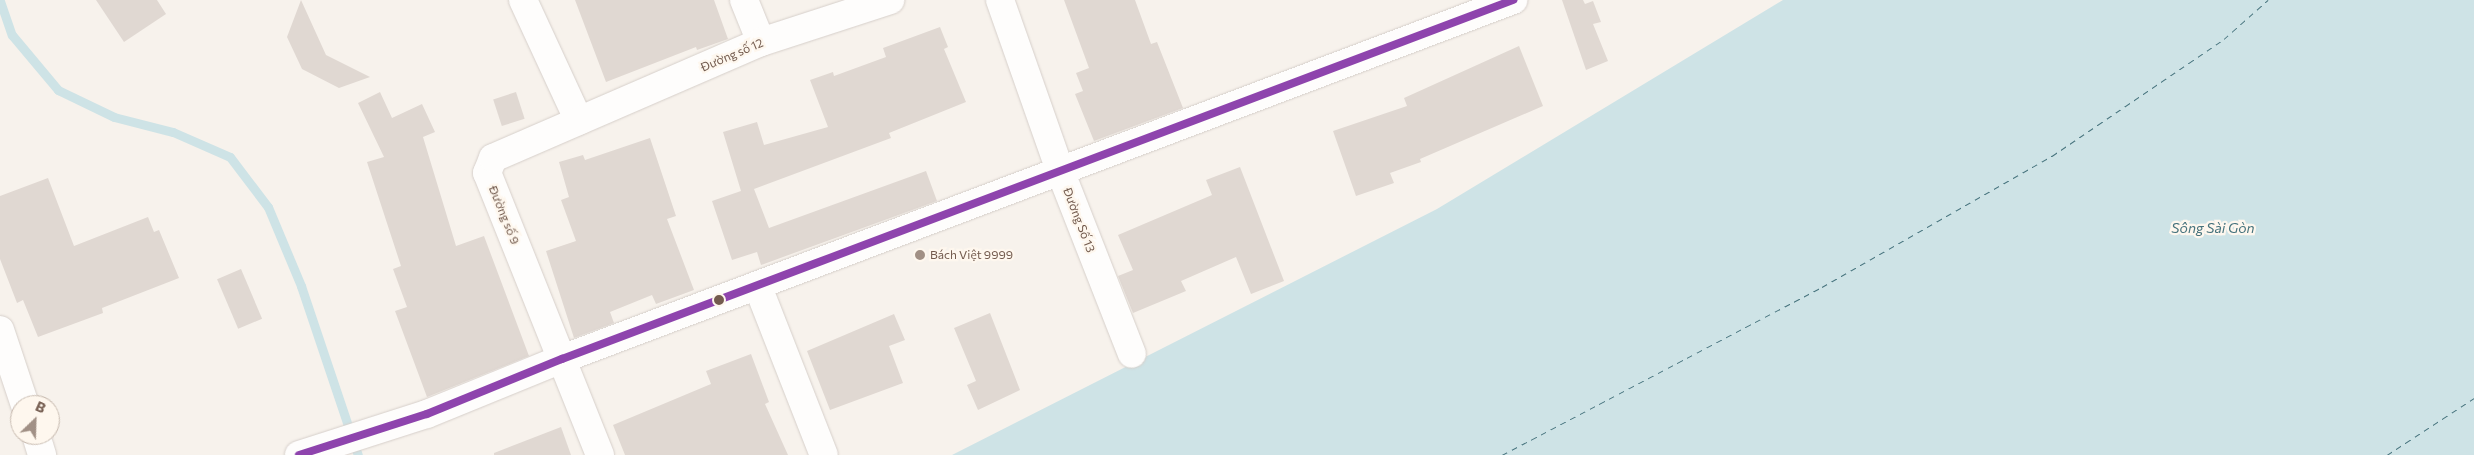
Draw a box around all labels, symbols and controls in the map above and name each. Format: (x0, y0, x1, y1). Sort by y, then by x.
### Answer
street label: Đường số 12 (699, 35, 765, 75)
street label: Đường số 9 (486, 184, 522, 246)
street label: Đường Số 13 (1060, 186, 1098, 254)
water label: Sông Sài Gòn (2171, 220, 2255, 236)
place label: Bách Việt 9999 (930, 248, 1013, 262)
marker: Bách Việt 9999 (914, 249, 926, 261)
unlabelled marker (714, 295, 724, 305)
north arrow (10, 395, 60, 445)
text: B (33, 397, 49, 416)

